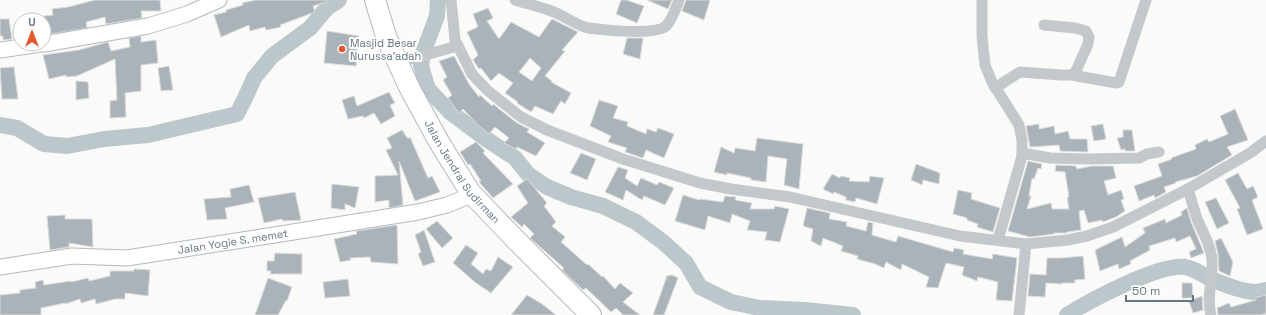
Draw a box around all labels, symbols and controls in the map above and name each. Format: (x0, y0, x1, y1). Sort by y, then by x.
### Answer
north arrow (12, 12, 52, 52)
text: U (28, 15, 36, 29)
place label: Masjid Besar Nurussa'adah (350, 36, 421, 63)
marker: Masjid Besar Nurussa'adah (337, 44, 347, 54)
street label: Jalan Jendral Sudirman (421, 118, 503, 226)
street label: Jalan Yogie S. memet (177, 226, 289, 257)
scale bar (1126, 277, 1193, 303)
text: 50 m (1132, 283, 1160, 299)

